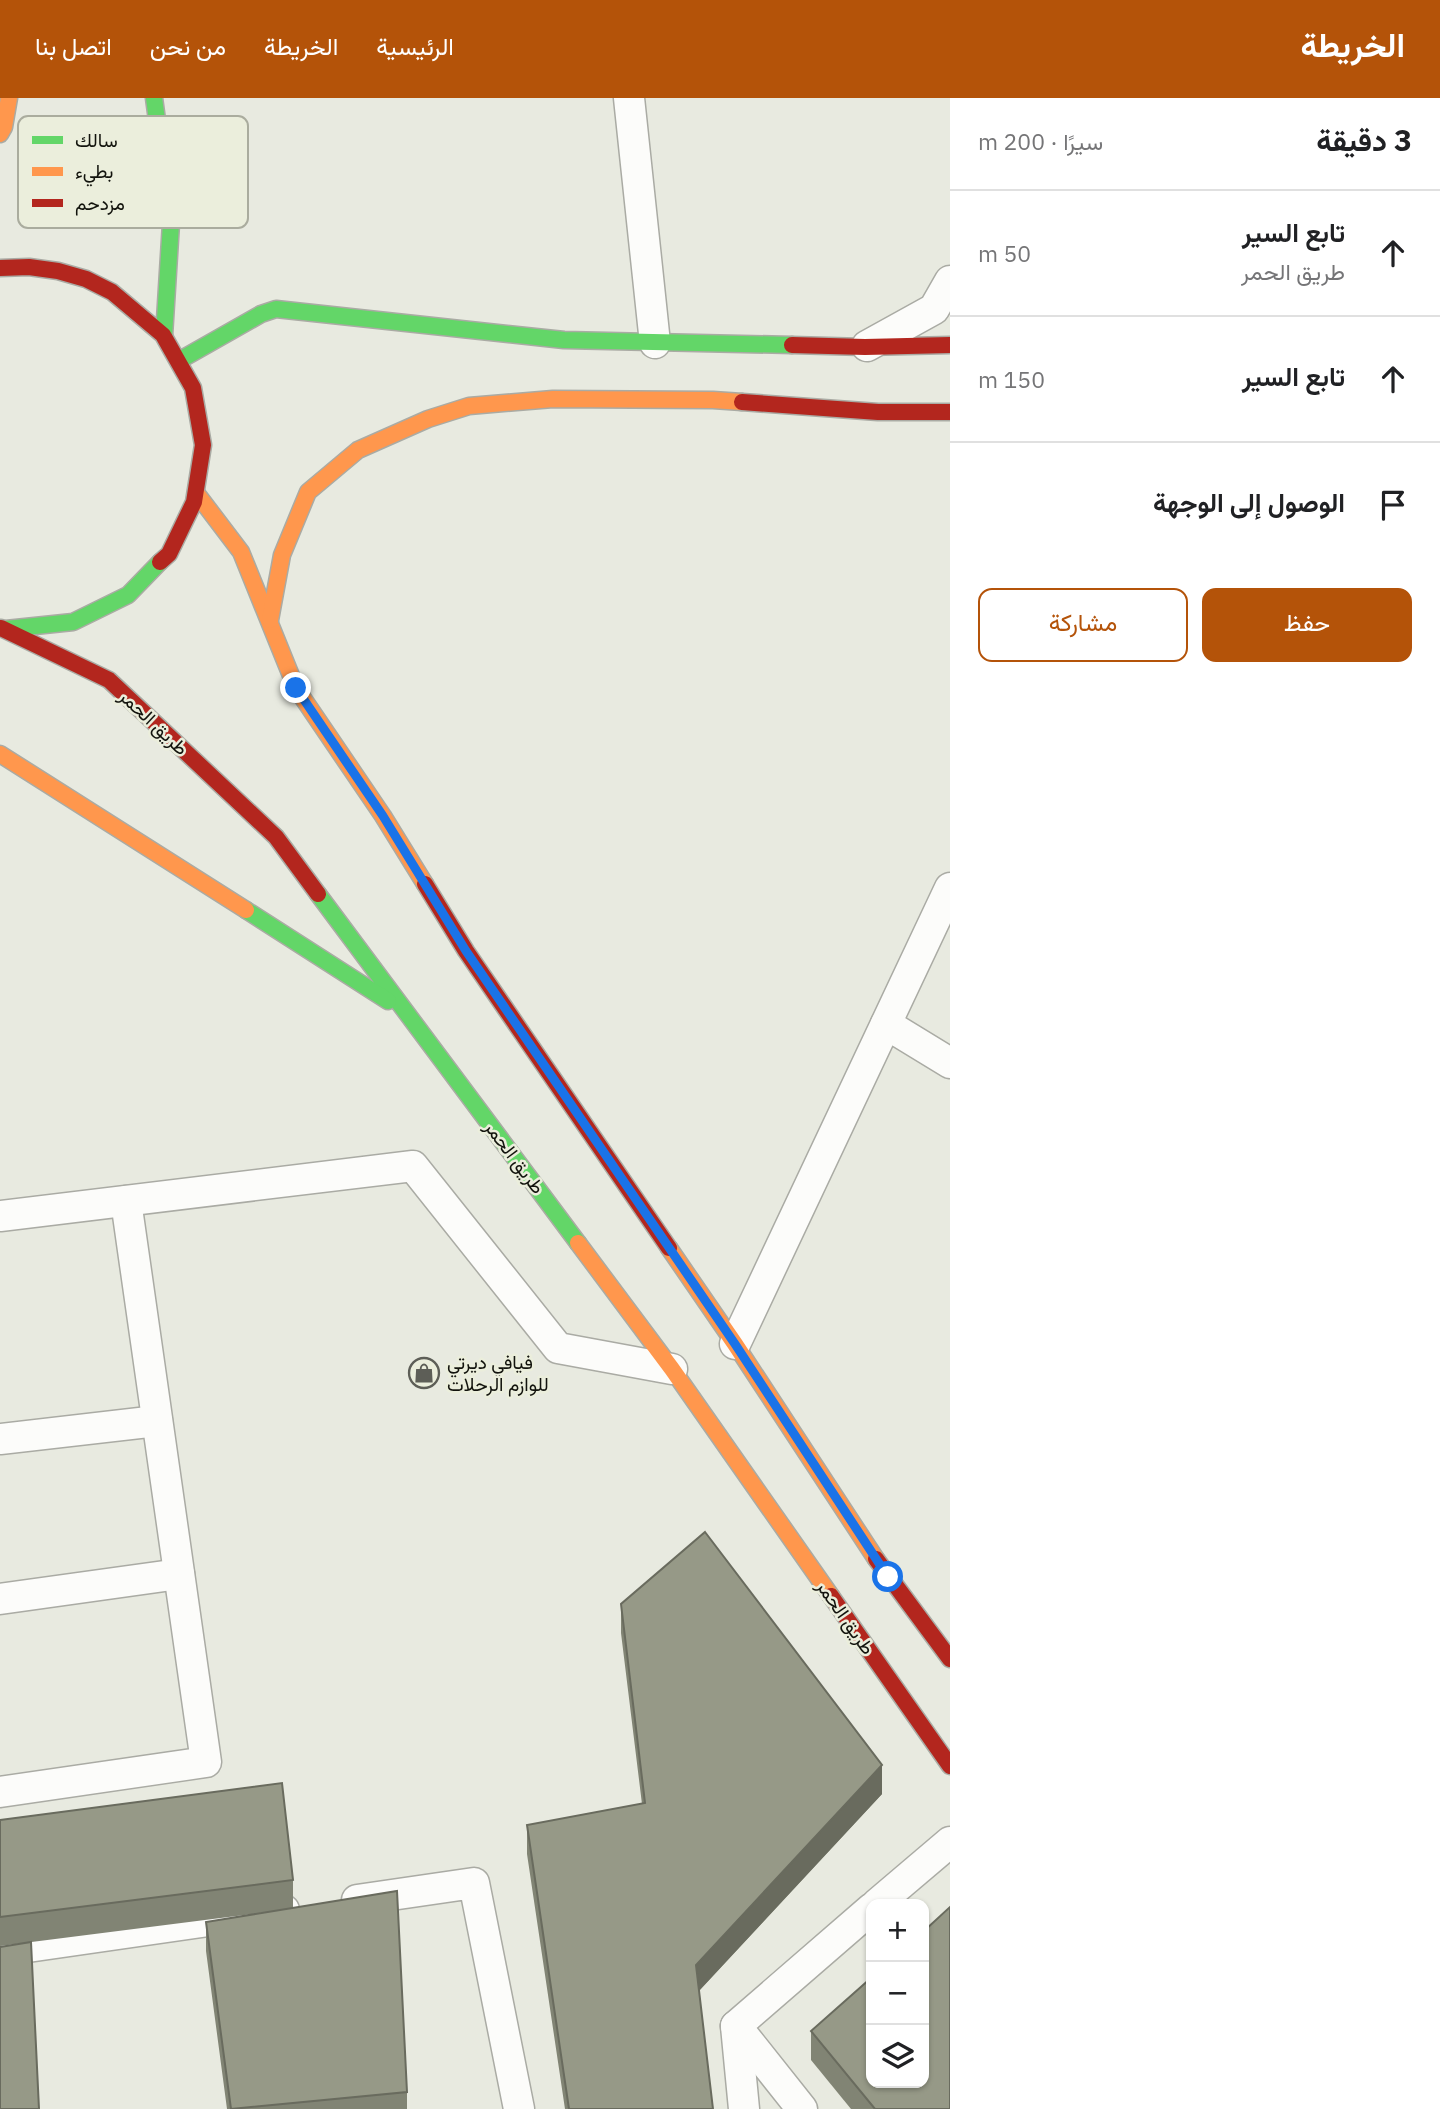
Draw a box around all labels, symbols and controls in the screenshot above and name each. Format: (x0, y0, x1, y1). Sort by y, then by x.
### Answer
text: الخريطة (1301, 23, 1405, 66)
text: اتصل بنا (35, 30, 112, 62)
text: من نحن (150, 30, 226, 62)
text: الخريطة (264, 30, 338, 62)
text: الرئيسية (376, 30, 454, 62)
legend (18, 116, 248, 228)
text: 3 دقيقة (1316, 120, 1412, 159)
text: سيرًا · 200 m (978, 126, 1103, 156)
text: سالك (75, 128, 118, 152)
text: بطيء (75, 159, 113, 187)
text: مزدحم (75, 191, 125, 216)
text: تابع السير (1242, 215, 1345, 249)
icon: ahead (1374, 234, 1412, 272)
text: 50 m (978, 238, 1031, 268)
text: طريق الحمر (1241, 256, 1345, 286)
text: تابع السير (1242, 359, 1345, 393)
icon: ahead (1374, 360, 1412, 398)
text: 150 m (978, 364, 1045, 394)
text: الوصول إلى الوجهة (1153, 485, 1345, 519)
icon: arrive (1374, 486, 1412, 524)
button: مشاركة (978, 588, 1188, 662)
button: حفظ (1202, 588, 1412, 662)
route end (280, 672, 311, 703)
street label: طريق الحمر (114, 683, 194, 760)
street label: طريق الحمر (479, 1115, 550, 1198)
place label: فيافي ديرتي للوازم الرحلات (447, 1350, 549, 1397)
shop icon: فيافي ديرتي للوازم الرحلات (407, 1356, 441, 1390)
route start (872, 1561, 903, 1592)
street label: طريق الحمر (811, 1574, 880, 1659)
map controls (866, 1899, 929, 2088)
button: + (866, 1899, 929, 1962)
button: − (866, 1962, 929, 2025)
button: layers (866, 2025, 929, 2088)

